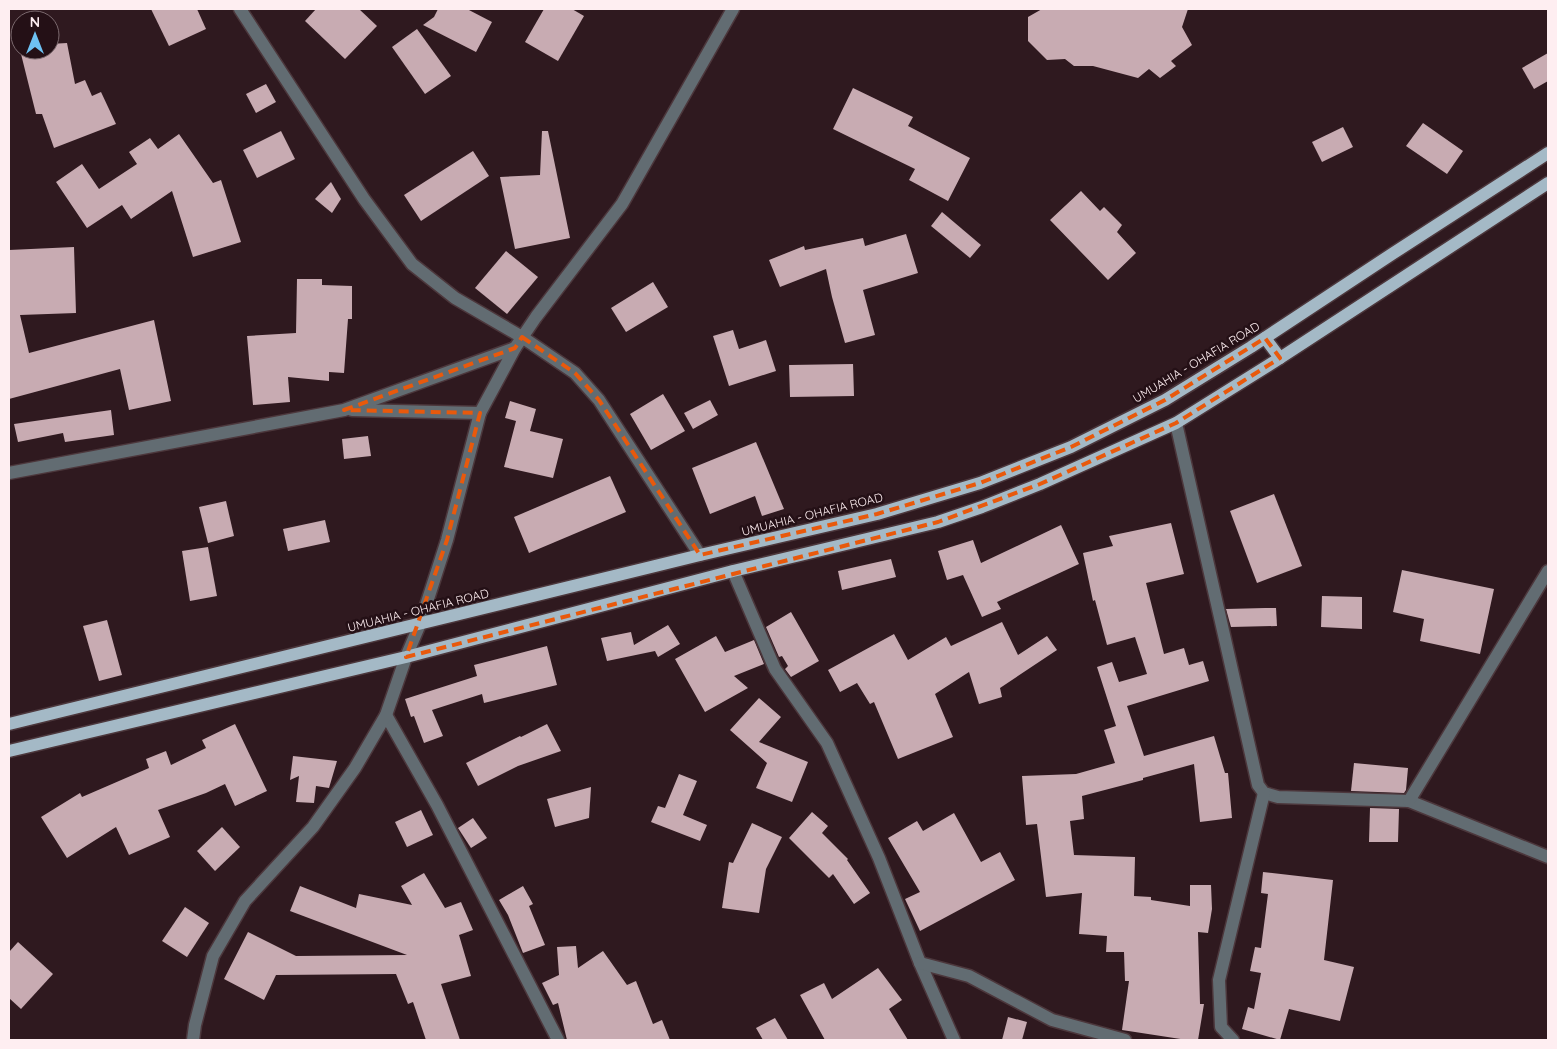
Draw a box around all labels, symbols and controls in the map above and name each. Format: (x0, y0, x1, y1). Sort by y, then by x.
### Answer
north arrow (10, 10, 60, 60)
text: N (30, 13, 40, 31)
street label: UMUAHIA - OHAFIA ROAD (1130, 318, 1262, 406)
street label: UMUAHIA - OHAFIA ROAD (740, 489, 885, 539)
street label: UMUAHIA - OHAFIA ROAD (346, 585, 491, 635)

